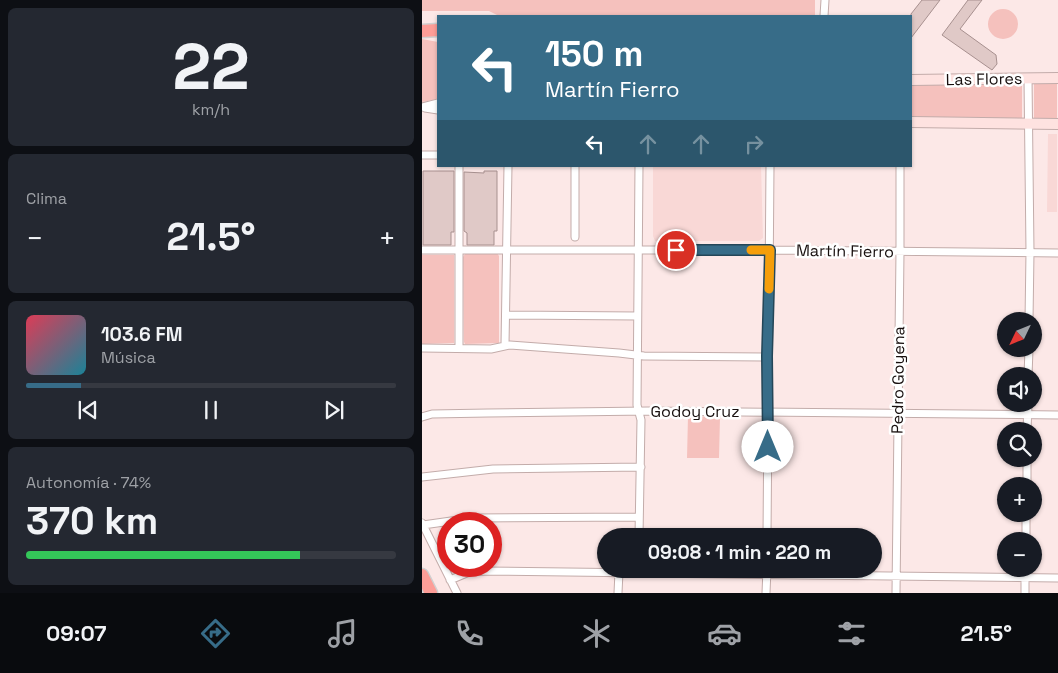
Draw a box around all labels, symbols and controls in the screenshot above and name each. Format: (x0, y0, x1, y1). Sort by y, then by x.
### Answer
text: 22 (172, 25, 250, 108)
text: 150 m (545, 32, 643, 76)
icon: left (462, 35, 527, 100)
street label: Las Flores (946, 68, 1022, 90)
text: Martín Fierro (545, 75, 680, 103)
text: km/h (192, 99, 230, 120)
icon: left (581, 130, 609, 158)
icon: ahead (634, 130, 662, 158)
icon: ahead (687, 130, 715, 158)
icon: right (740, 130, 768, 158)
text: Clima (26, 188, 67, 209)
text: 21.5° (167, 213, 255, 261)
text: − (26, 220, 43, 256)
text: + (379, 220, 396, 256)
pin (655, 229, 697, 271)
icon: arrive (662, 236, 690, 264)
street label: Martín Fierro (796, 240, 894, 262)
north arrow (997, 312, 1042, 358)
map controls (997, 312, 1042, 577)
text: 103.6 FM (101, 322, 182, 347)
street label: Pedro Goyena (887, 326, 909, 434)
text: Música (101, 347, 156, 368)
button: sound (997, 367, 1042, 412)
icon: previous (74, 396, 102, 424)
icon: pause (197, 396, 225, 424)
icon: next (320, 396, 348, 424)
street label: Godoy Cruz (651, 401, 739, 422)
position arrow (741, 420, 793, 472)
button: search (997, 422, 1042, 467)
text: Autonomía · 74% (26, 472, 151, 493)
button: + (997, 477, 1042, 522)
text: 370 km (26, 497, 158, 545)
speed limit sign: 30 (437, 512, 502, 577)
button: − (997, 532, 1042, 577)
text: 09:08 · 1 min · 220 m (648, 540, 831, 565)
icon: directions (198, 616, 233, 651)
icon: music (325, 616, 360, 651)
icon: phone (452, 616, 487, 651)
icon: climate (579, 616, 614, 651)
icon: car (707, 616, 742, 651)
icon: filters (834, 616, 869, 651)
text: 09:07 (46, 619, 106, 647)
text: 21.5° (961, 619, 1012, 647)

